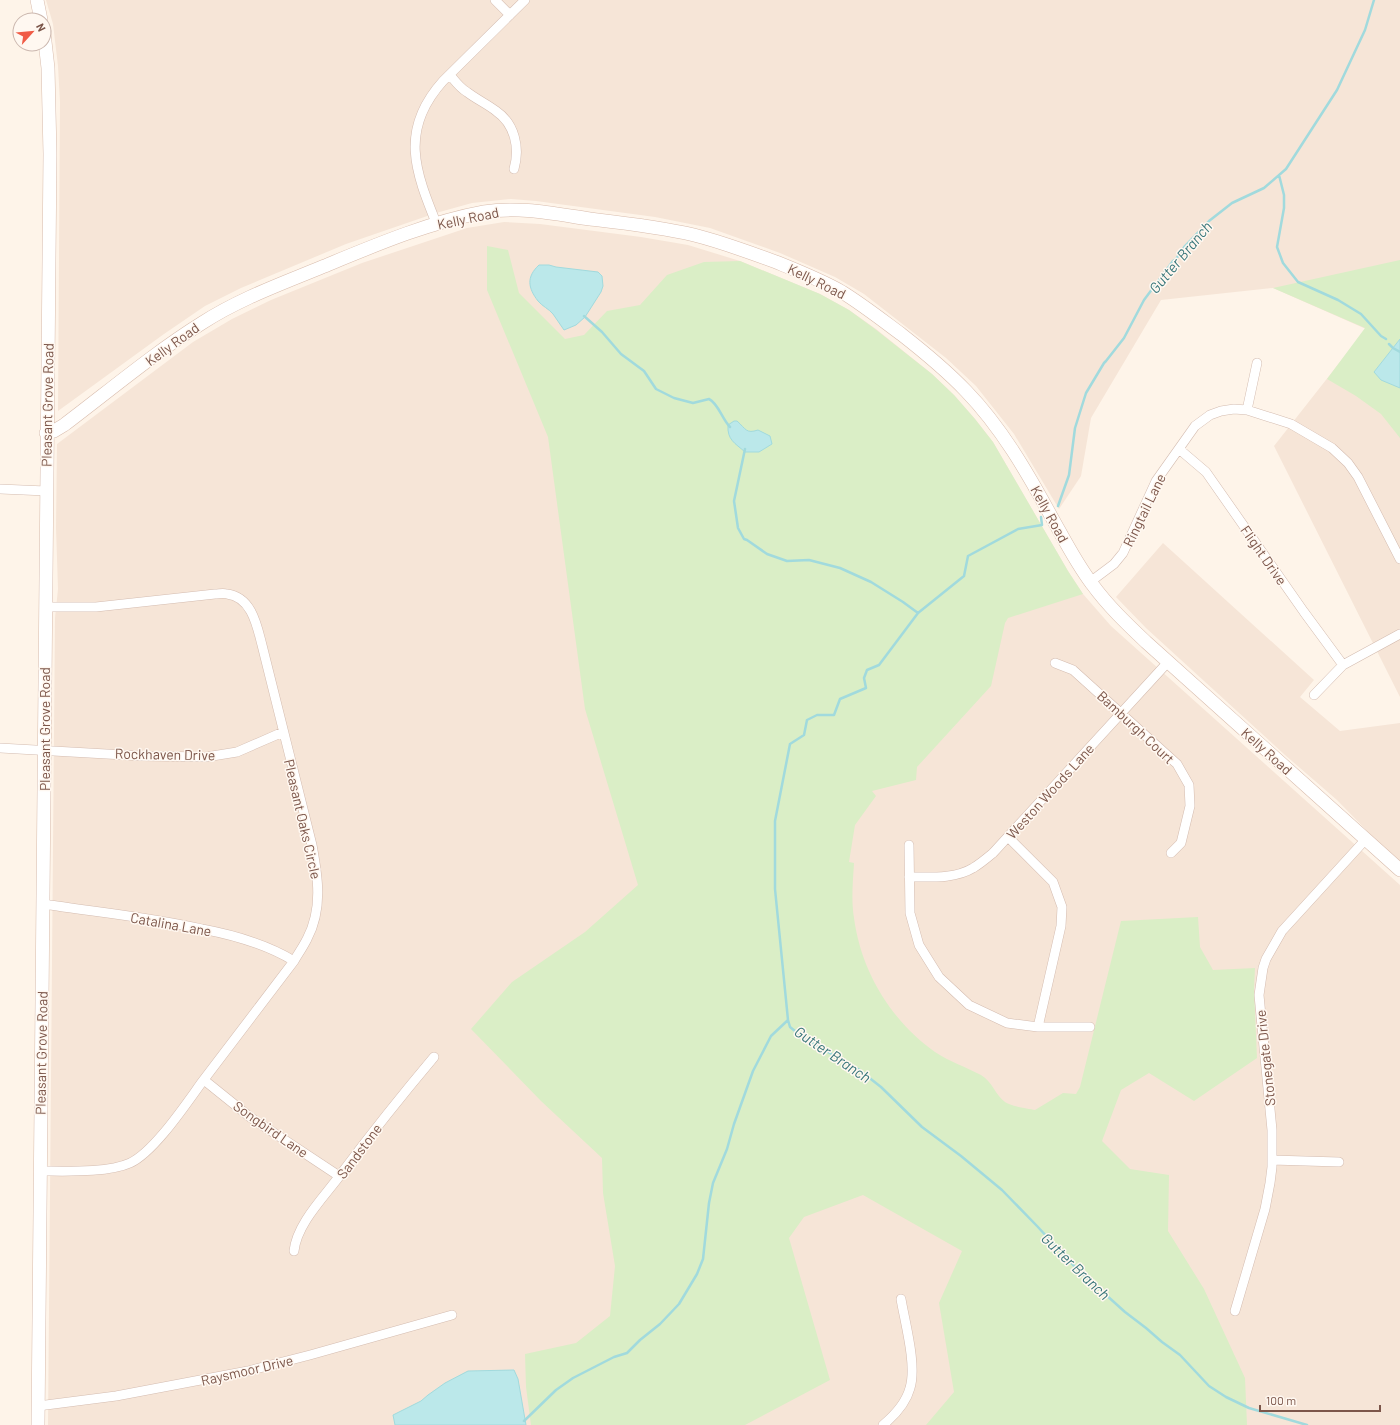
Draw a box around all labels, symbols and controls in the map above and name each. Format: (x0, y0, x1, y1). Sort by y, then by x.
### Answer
north arrow (12, 12, 52, 52)
text: N (34, 21, 49, 33)
street label: Kelly Road (436, 203, 500, 233)
water label: Gutter Branch (1145, 217, 1215, 297)
street label: Kelly Road (785, 260, 849, 302)
street label: Kelly Road (142, 319, 202, 369)
street label: Pleasant Grove Road (37, 343, 57, 467)
street label: Ringtail Lane (1119, 471, 1169, 549)
street label: Kelly Road (1027, 483, 1073, 545)
street label: Flight Drive (1237, 522, 1291, 588)
street label: Pleasant Grove Road (36, 667, 53, 791)
street label: Bamburgh Court (1094, 687, 1178, 767)
street label: Kelly Road (1238, 724, 1296, 778)
street label: Weston Woods Lane (1003, 740, 1097, 842)
street label: Rockhaven Drive (115, 745, 215, 763)
street label: Pleasant Oaks Circle (281, 757, 325, 881)
street label: Catalina Lane (129, 909, 213, 939)
street label: Pleasant Grove Road (31, 991, 51, 1115)
street label: Stonegate Drive (1252, 1009, 1278, 1107)
water label: Gutter Branch (791, 1022, 875, 1086)
street label: Songbird Lane (230, 1097, 312, 1161)
street label: Sandstone (333, 1120, 385, 1182)
water label: Gutter Branch (1038, 1229, 1114, 1303)
street label: Raysmoor Drive (199, 1351, 295, 1389)
scale bar (1260, 1387, 1380, 1413)
text: 100 m (1266, 1393, 1296, 1407)

